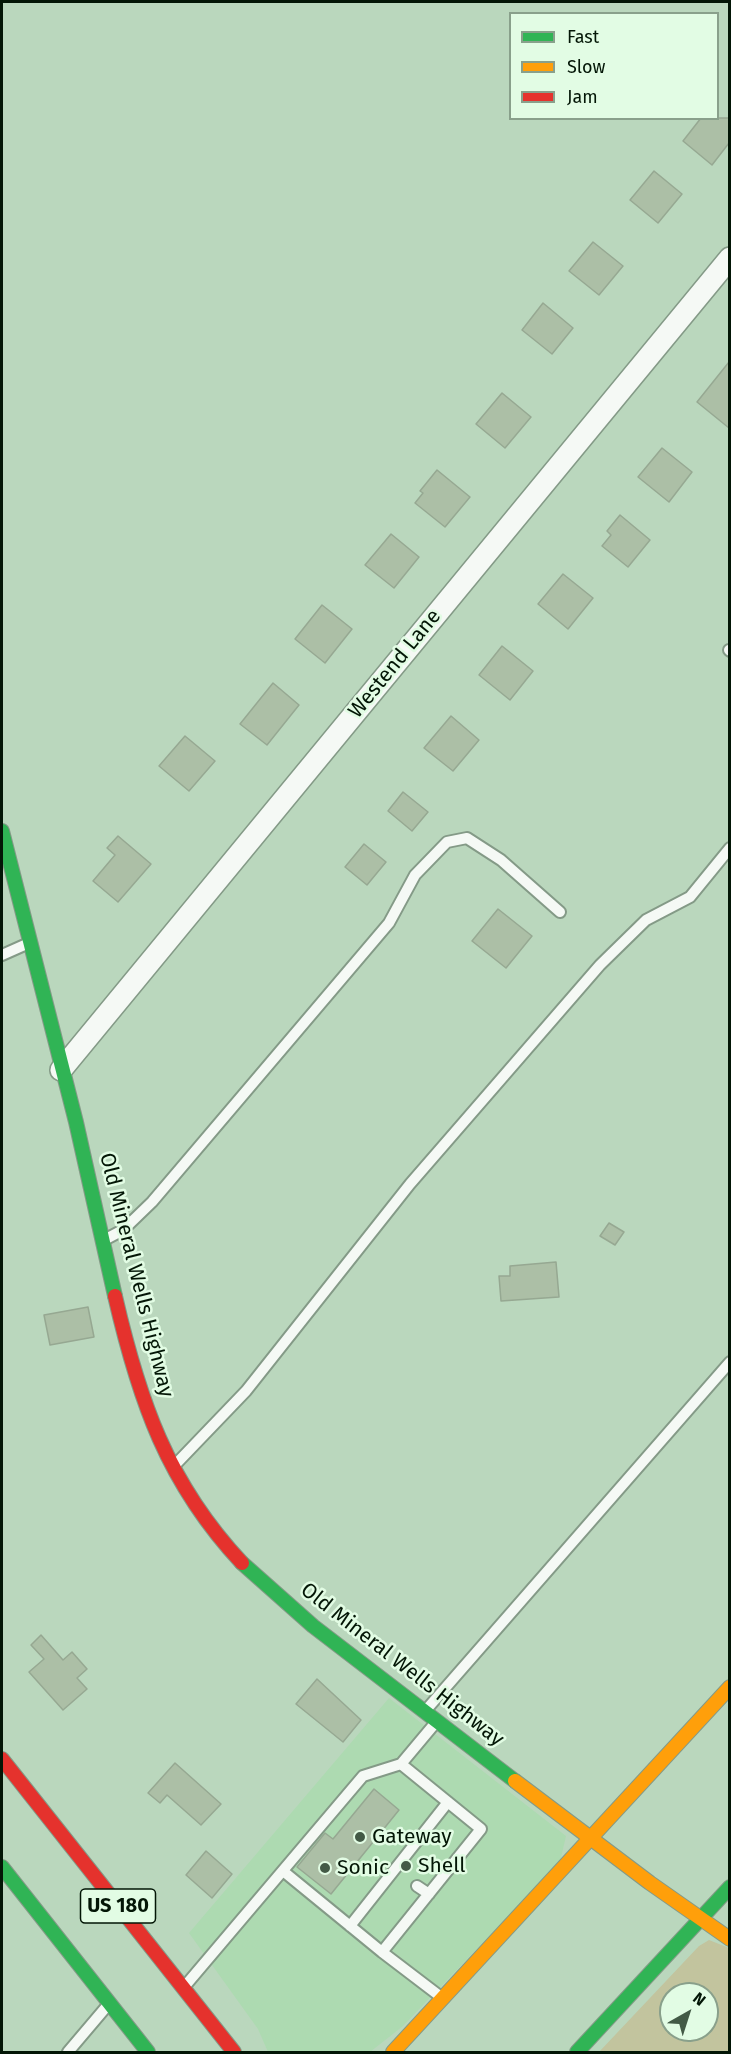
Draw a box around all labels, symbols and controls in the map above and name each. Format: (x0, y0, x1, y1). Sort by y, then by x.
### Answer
legend (509, 12, 719, 120)
text: Fast (567, 26, 599, 48)
text: Slow (567, 56, 605, 78)
text: Jam (567, 86, 598, 108)
street label: Westend Lane (343, 604, 447, 724)
street label: Old Mineral Wells Highway (93, 1150, 179, 1400)
street label: Old Mineral Wells Highway (295, 1578, 509, 1752)
place label: Gateway (372, 1824, 452, 1850)
marker: Gateway (353, 1830, 367, 1844)
place label: Shell (418, 1853, 466, 1879)
place label: Sonic (337, 1855, 389, 1881)
marker: Shell (399, 1859, 413, 1873)
marker: Sonic (318, 1861, 332, 1875)
road number: US 180 (80, 1889, 156, 1923)
north arrow (659, 1982, 719, 2042)
text: N (689, 1988, 709, 2010)

